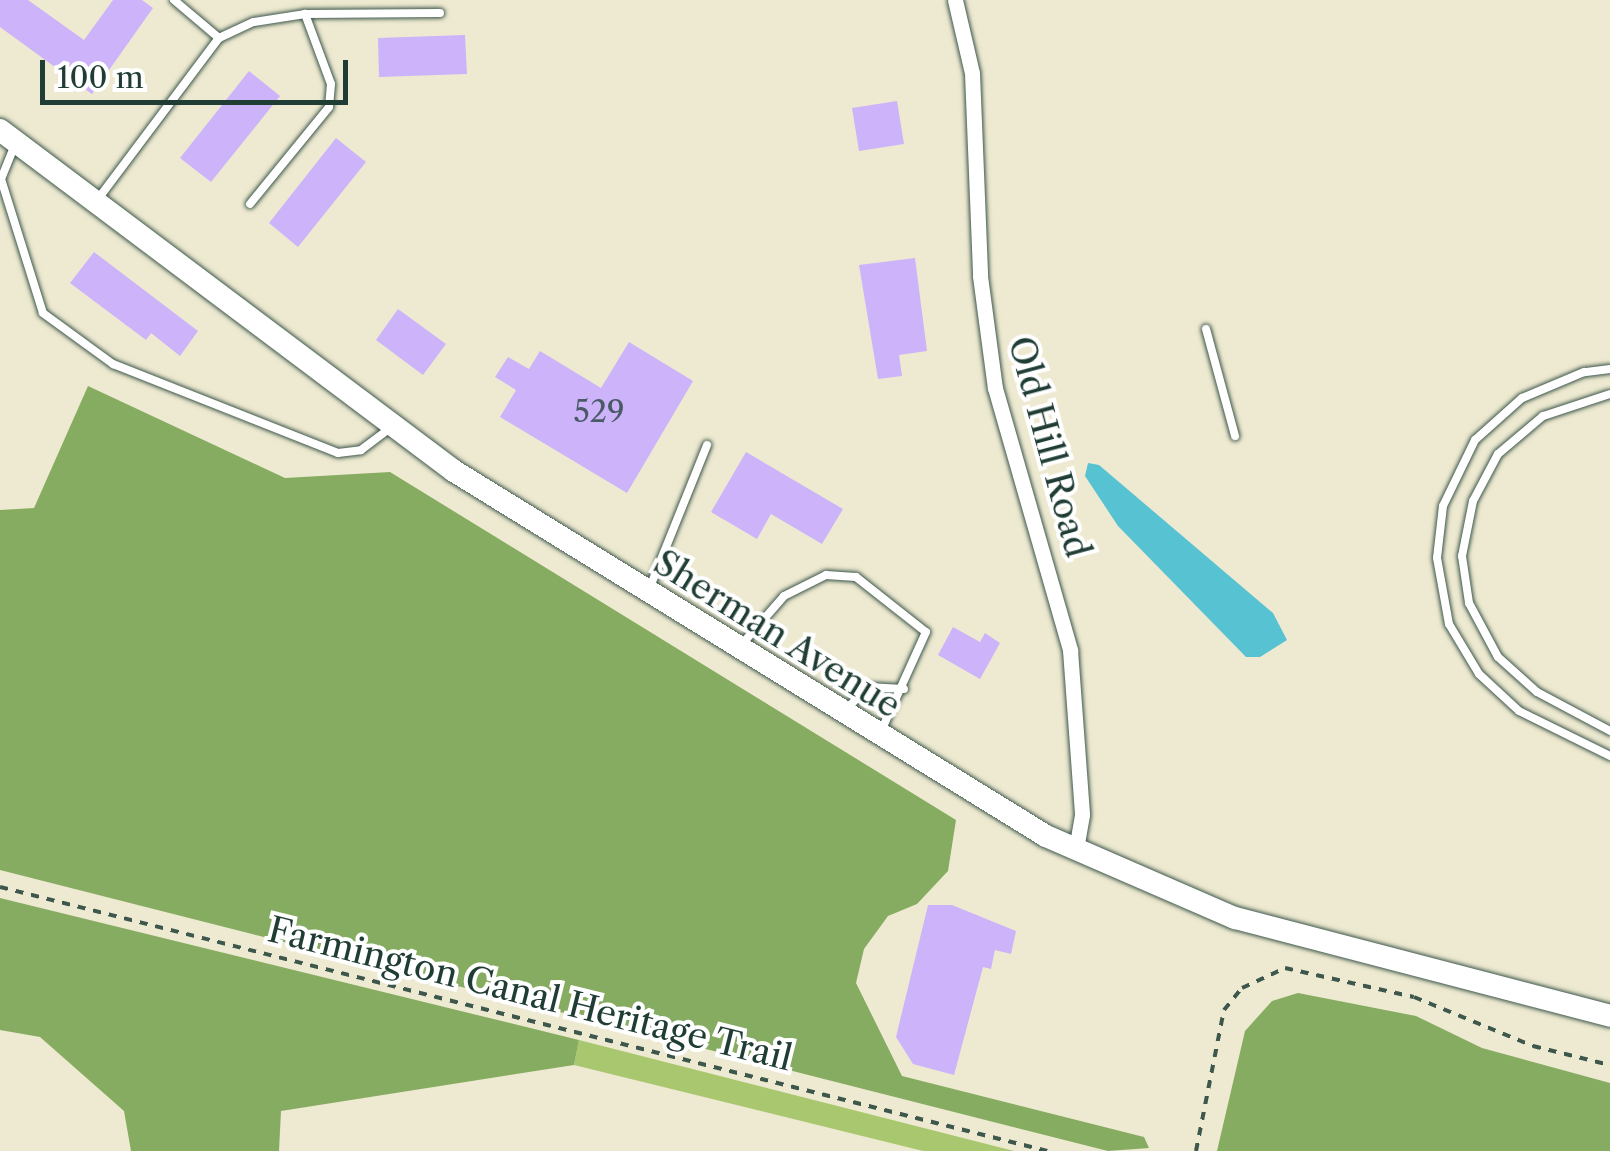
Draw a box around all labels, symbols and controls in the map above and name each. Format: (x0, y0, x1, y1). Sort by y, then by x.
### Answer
scale bar (45, 40, 352, 102)
text: 100 m (57, 59, 144, 96)
street label: Old Hill Road (999, 332, 1099, 562)
house number: 529 (573, 394, 625, 430)
street label: Sherman Avenue (645, 541, 909, 727)
street label: Farmington Canal Heritage Trail (263, 908, 797, 1080)

